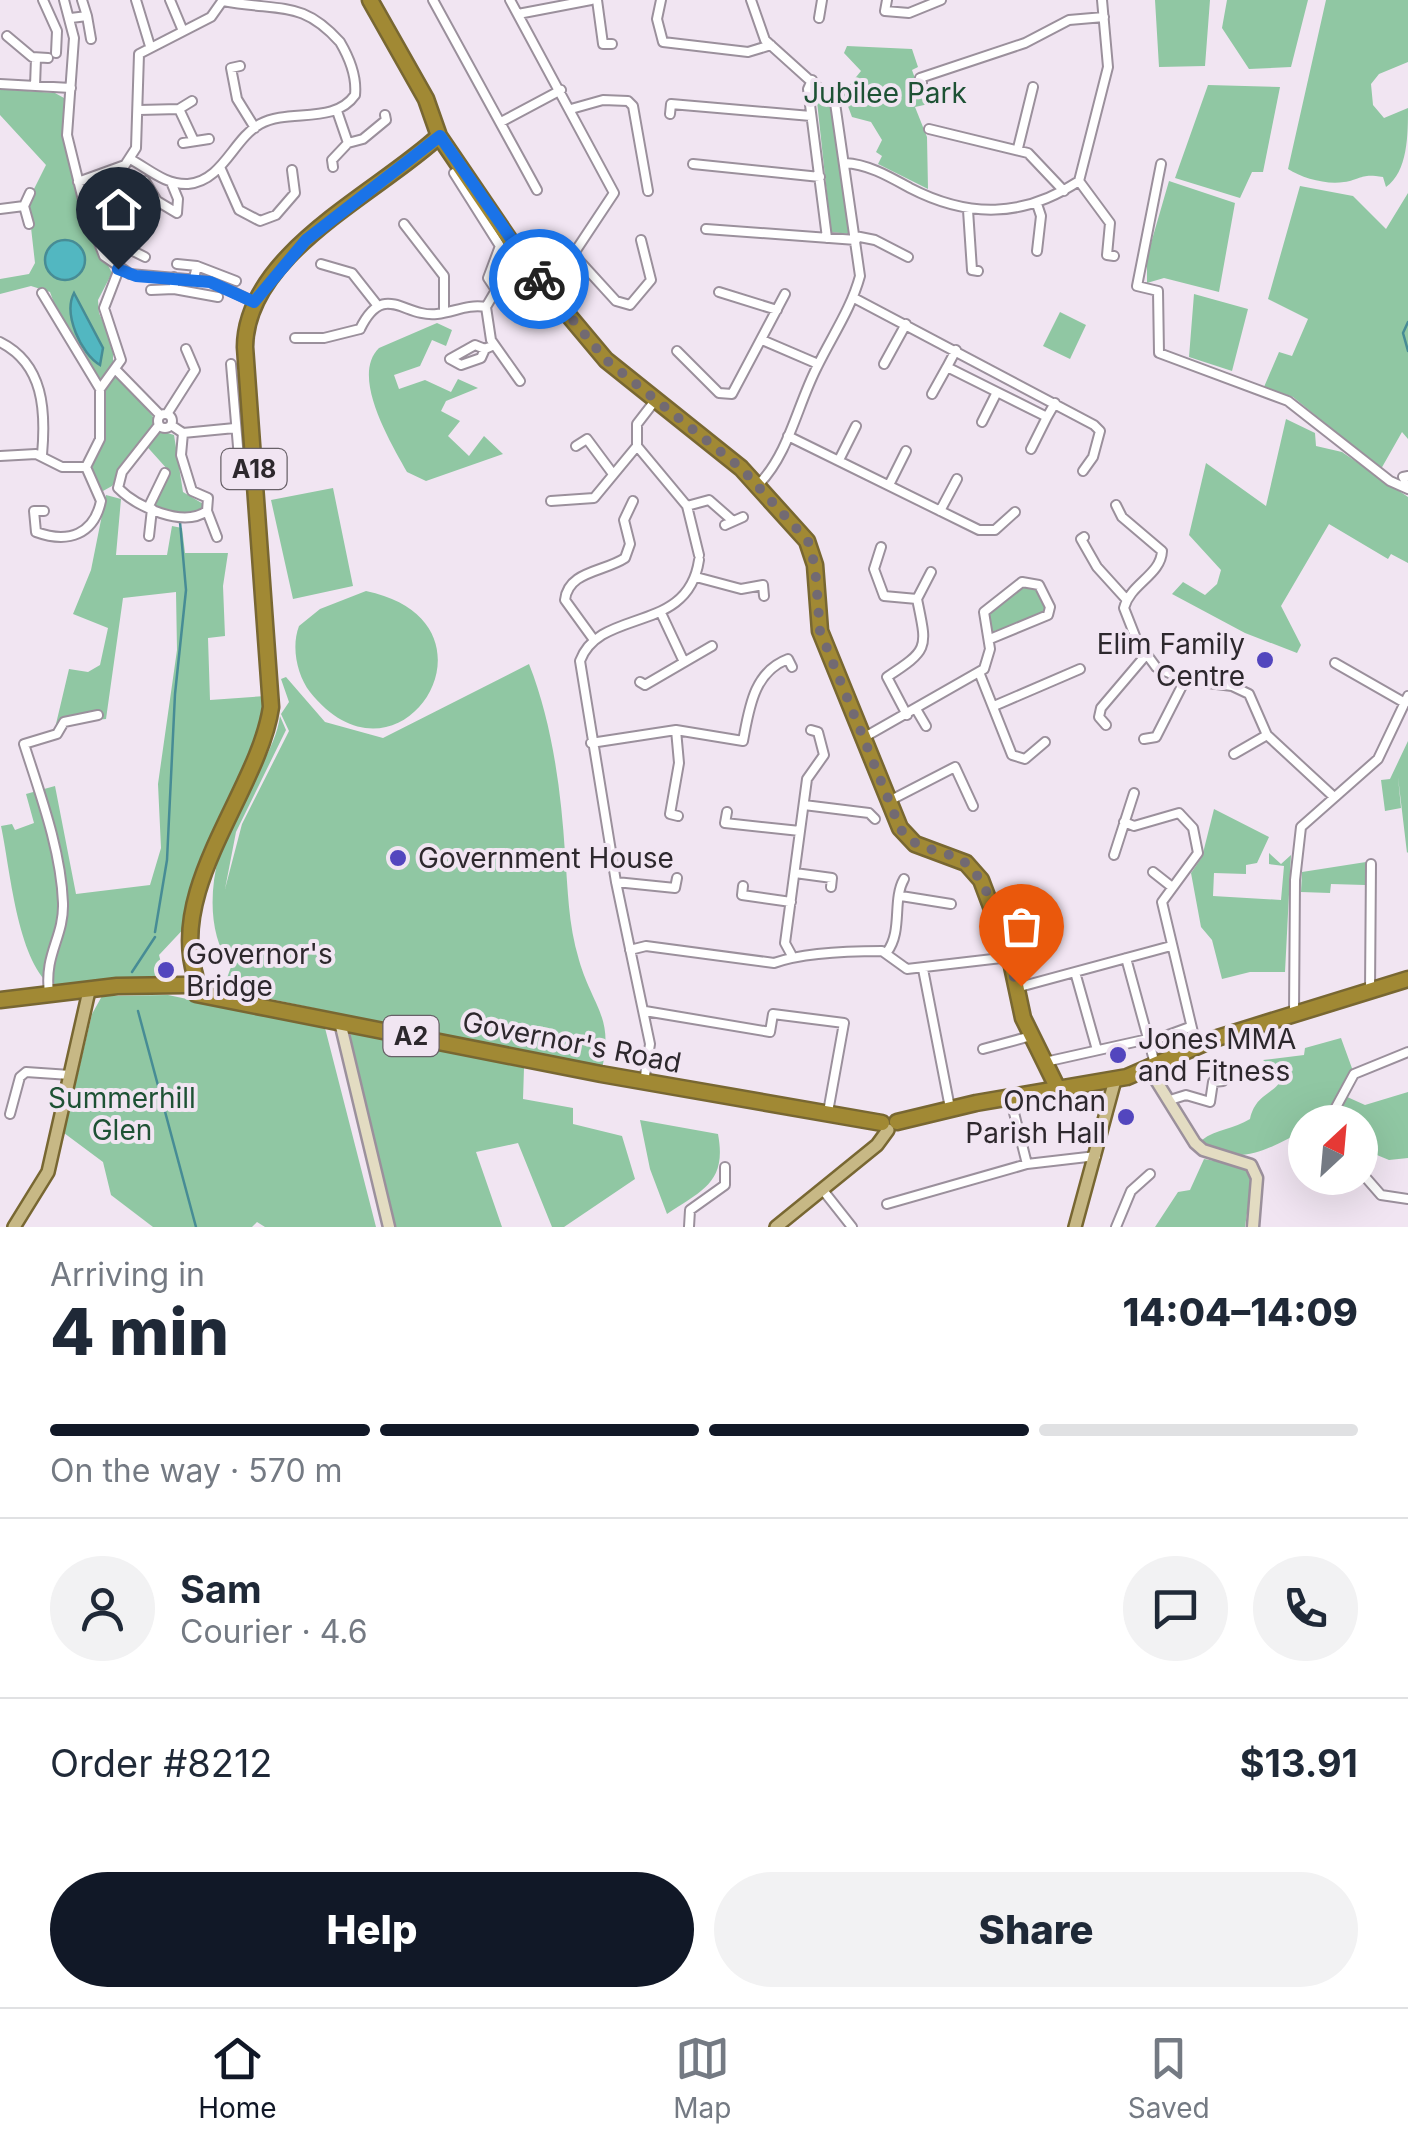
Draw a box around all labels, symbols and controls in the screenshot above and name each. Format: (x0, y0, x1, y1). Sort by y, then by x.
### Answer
park label: Jubilee Park (803, 76, 967, 110)
pin (76, 167, 161, 270)
icon: home (91, 182, 146, 237)
courier (489, 229, 589, 329)
icon: bike (512, 252, 567, 307)
road number: A18 (222, 449, 286, 489)
place label: Elim Family Centre (1097, 627, 1245, 693)
marker: Elim Family Centre (1254, 649, 1276, 671)
place label: Government House (418, 841, 674, 875)
marker: Government House (387, 847, 409, 869)
pin (979, 884, 1064, 987)
icon: bag (994, 899, 1049, 954)
place label: Governor's Bridge (186, 937, 333, 1003)
marker: Governor's Bridge (155, 959, 177, 981)
street label: Governor's Road (460, 1004, 684, 1080)
road number: A2 (384, 1016, 438, 1056)
place label: Jones MMA and Fitness (1138, 1022, 1296, 1088)
marker: Jones MMA and Fitness (1107, 1044, 1129, 1066)
park label: Summerhill Glen (48, 1081, 196, 1147)
place label: Onchan Parish Hall (965, 1084, 1106, 1150)
north arrow (1288, 1105, 1378, 1195)
map controls (1288, 1105, 1378, 1195)
marker: Onchan Parish Hall (1115, 1106, 1137, 1128)
text: Arriving in (50, 1255, 205, 1294)
text: 14:04–14:09 (1122, 1289, 1358, 1335)
text: 4 min (50, 1292, 229, 1371)
text: On the way · 570 m (50, 1451, 343, 1490)
button: person (50, 1556, 155, 1661)
button: chat (1123, 1556, 1228, 1661)
button: phone (1253, 1556, 1358, 1661)
text: Sam (180, 1566, 262, 1612)
text: Courier · 4.6 (180, 1612, 368, 1651)
text: Order #8212 (50, 1740, 273, 1786)
text: $13.91 (1240, 1740, 1358, 1786)
button: Help (50, 1872, 694, 1987)
button: Share (714, 1872, 1358, 1987)
tab: Home (198, 2031, 277, 2125)
tab: Map (673, 2031, 731, 2125)
tab: Saved (1128, 2031, 1210, 2125)

